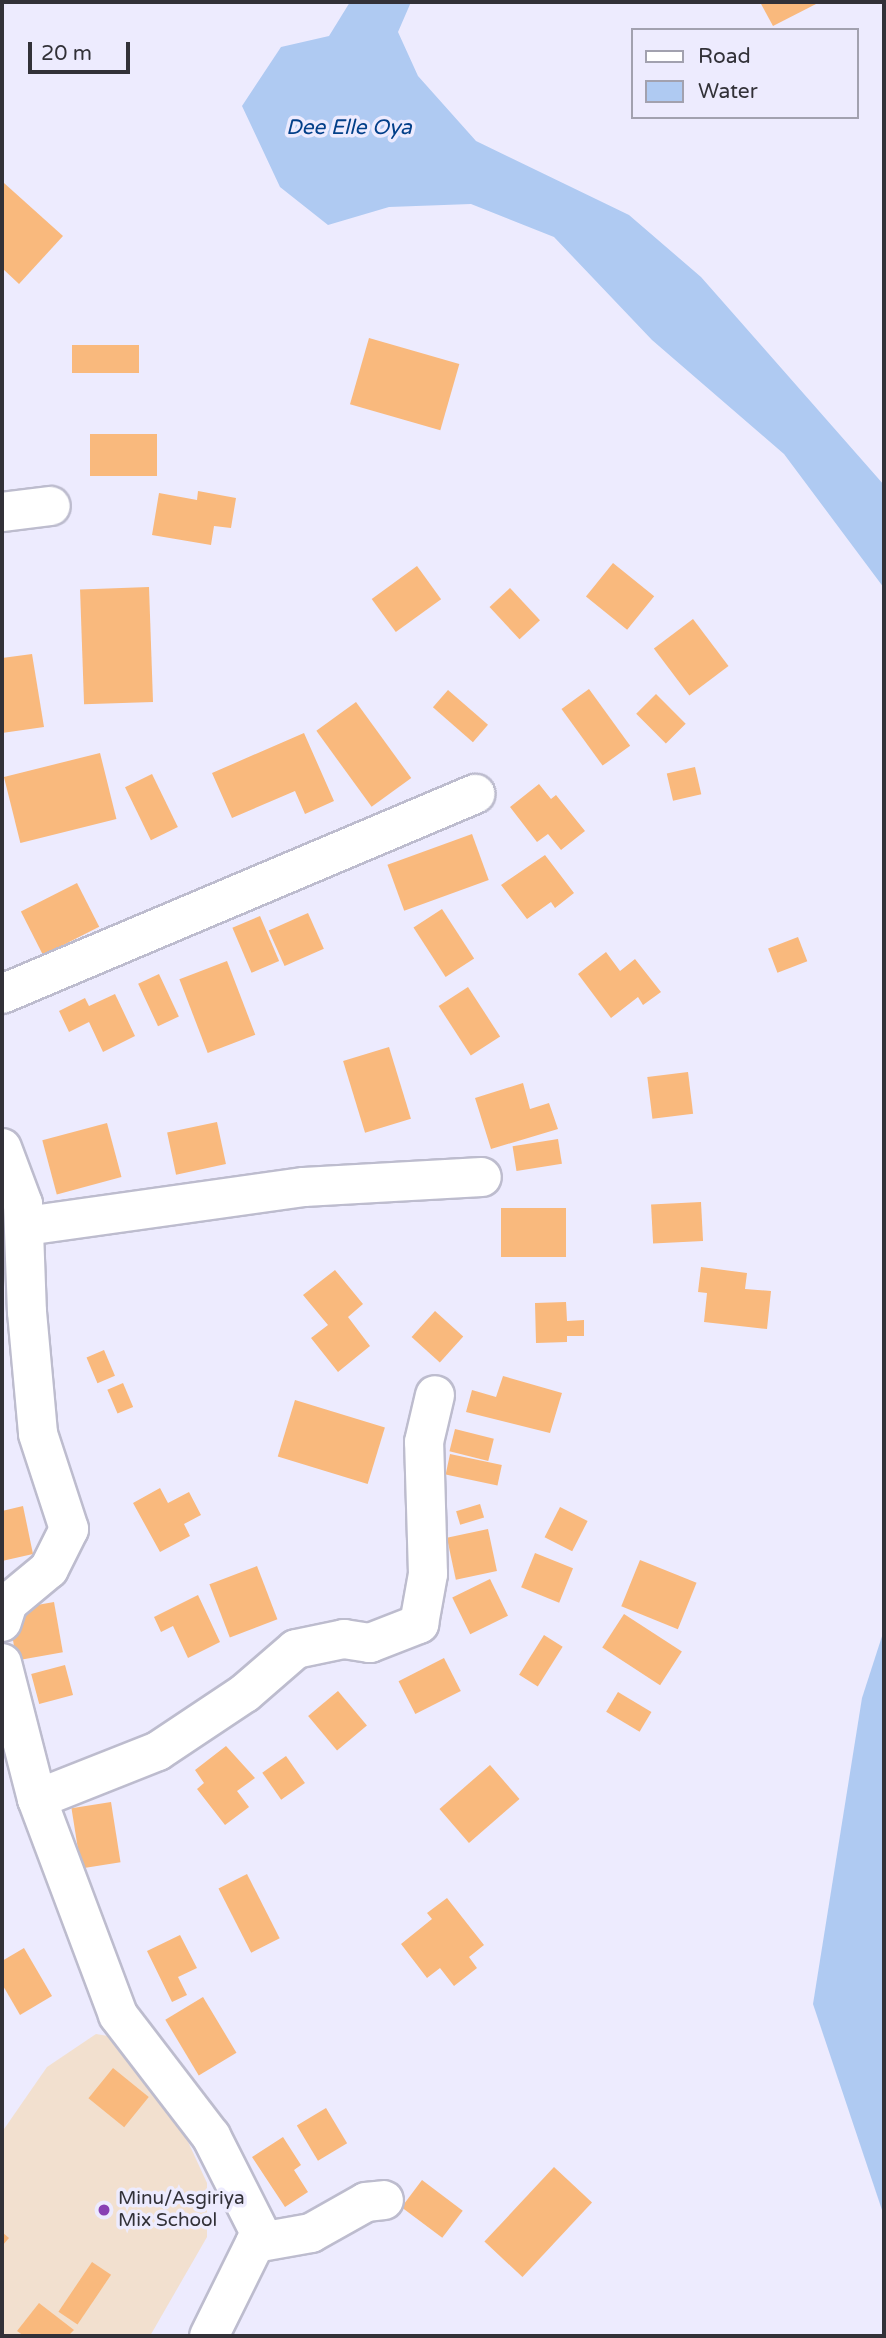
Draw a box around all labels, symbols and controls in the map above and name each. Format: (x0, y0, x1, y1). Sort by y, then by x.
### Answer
scale bar (32, 28, 133, 72)
legend (630, 28, 858, 119)
text: 20 m (41, 41, 92, 66)
text: Road (698, 44, 751, 69)
text: Water (698, 79, 758, 104)
water label: Dee Elle Oya (286, 115, 412, 141)
place label: Minu/Asgiriya Mix School (118, 2188, 245, 2232)
marker: Minu/Asgiriya Mix School (96, 2202, 112, 2218)

